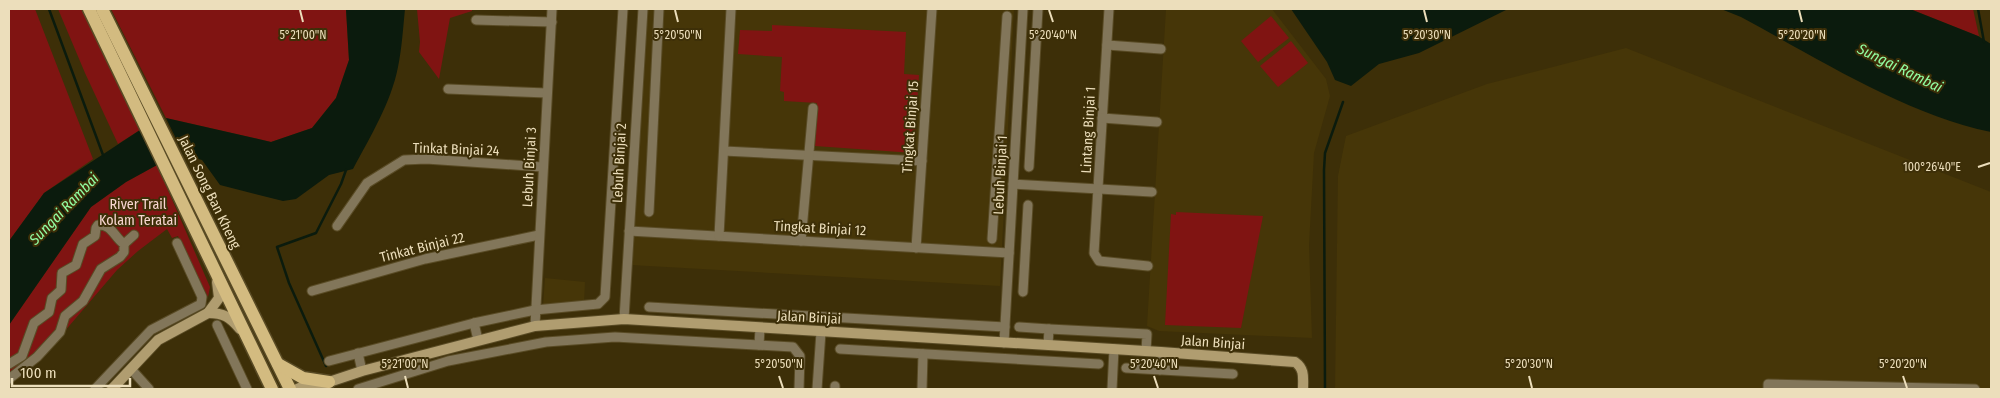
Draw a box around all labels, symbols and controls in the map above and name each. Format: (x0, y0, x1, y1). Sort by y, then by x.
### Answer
text: 5°21'00"N (279, 28, 327, 42)
text: 5°20'50"N (654, 28, 702, 42)
text: 5°20'40"N (1029, 28, 1077, 42)
text: 5°20'30"N (1403, 28, 1451, 42)
text: 5°20'20"N (1778, 28, 1826, 42)
water label: Sungai Rambai (1854, 39, 1946, 96)
street label: Tingkat Binjai 15 (899, 80, 922, 174)
street label: Lintang Binjai 1 (1078, 86, 1099, 174)
street label: Lebuh Binjai 2 (609, 123, 630, 204)
street label: Lebuh Binjai 3 (519, 126, 540, 208)
street label: Jalan Song Ban Kheng (175, 133, 245, 252)
street label: Lebuh Binjai 1 (990, 135, 1011, 215)
street label: Tinkat Binjai 24 (412, 139, 500, 160)
text: 100°26'40"E (1903, 160, 1961, 174)
water label: Sungai Rambai (25, 169, 103, 249)
park label: River Trail Kolam Teratai (99, 196, 177, 229)
street label: Tingkat Binjai 12 (773, 218, 867, 239)
street label: Tinkat Binjai 22 (378, 229, 466, 266)
street label: Jalan Binjai (776, 307, 841, 328)
street label: Jalan Binjai (1180, 332, 1246, 353)
scale bar (12, 356, 130, 388)
text: 5°21'00"N (381, 357, 429, 371)
text: 5°20'50"N (755, 357, 803, 371)
text: 5°20'40"N (1130, 357, 1178, 371)
text: 5°20'30"N (1505, 357, 1553, 371)
text: 5°20'20"N (1879, 357, 1927, 371)
text: 100 m (20, 364, 57, 382)

